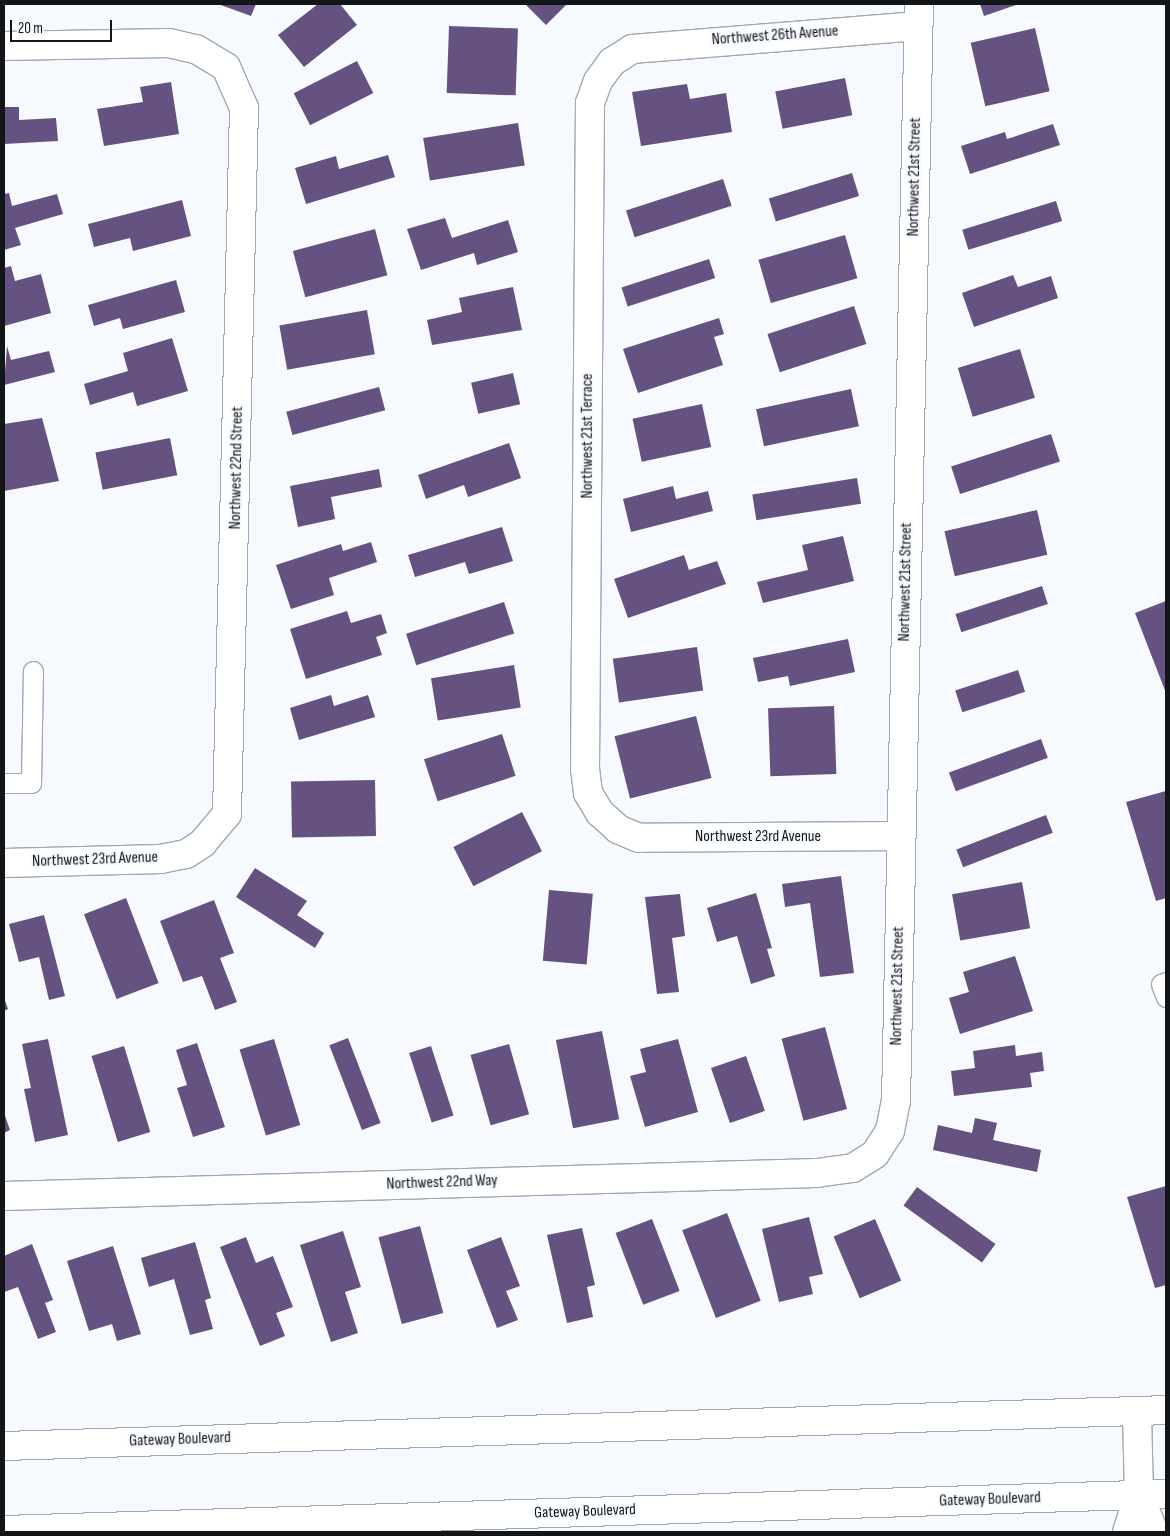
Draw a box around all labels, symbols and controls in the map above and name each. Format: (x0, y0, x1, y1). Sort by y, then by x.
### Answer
scale bar (12, 10, 115, 42)
text: 20 m (18, 19, 43, 38)
street label: Northwest 26th Avenue (711, 22, 839, 50)
street label: Northwest 21st Street (904, 117, 926, 237)
street label: Northwest 21st Terrace (578, 374, 598, 498)
street label: Northwest 22nd Street (226, 406, 248, 530)
street label: Northwest 21st Street (895, 522, 917, 642)
street label: Northwest 23rd Avenue (695, 827, 821, 847)
street label: Northwest 23rd Avenue (32, 848, 158, 872)
street label: Northwest 21st Street (887, 926, 909, 1046)
street label: Northwest 22nd Way (386, 1171, 498, 1195)
street label: Gateway Boulevard (129, 1429, 231, 1451)
street label: Gateway Boulevard (939, 1489, 1041, 1511)
street label: Gateway Boulevard (534, 1501, 636, 1523)

